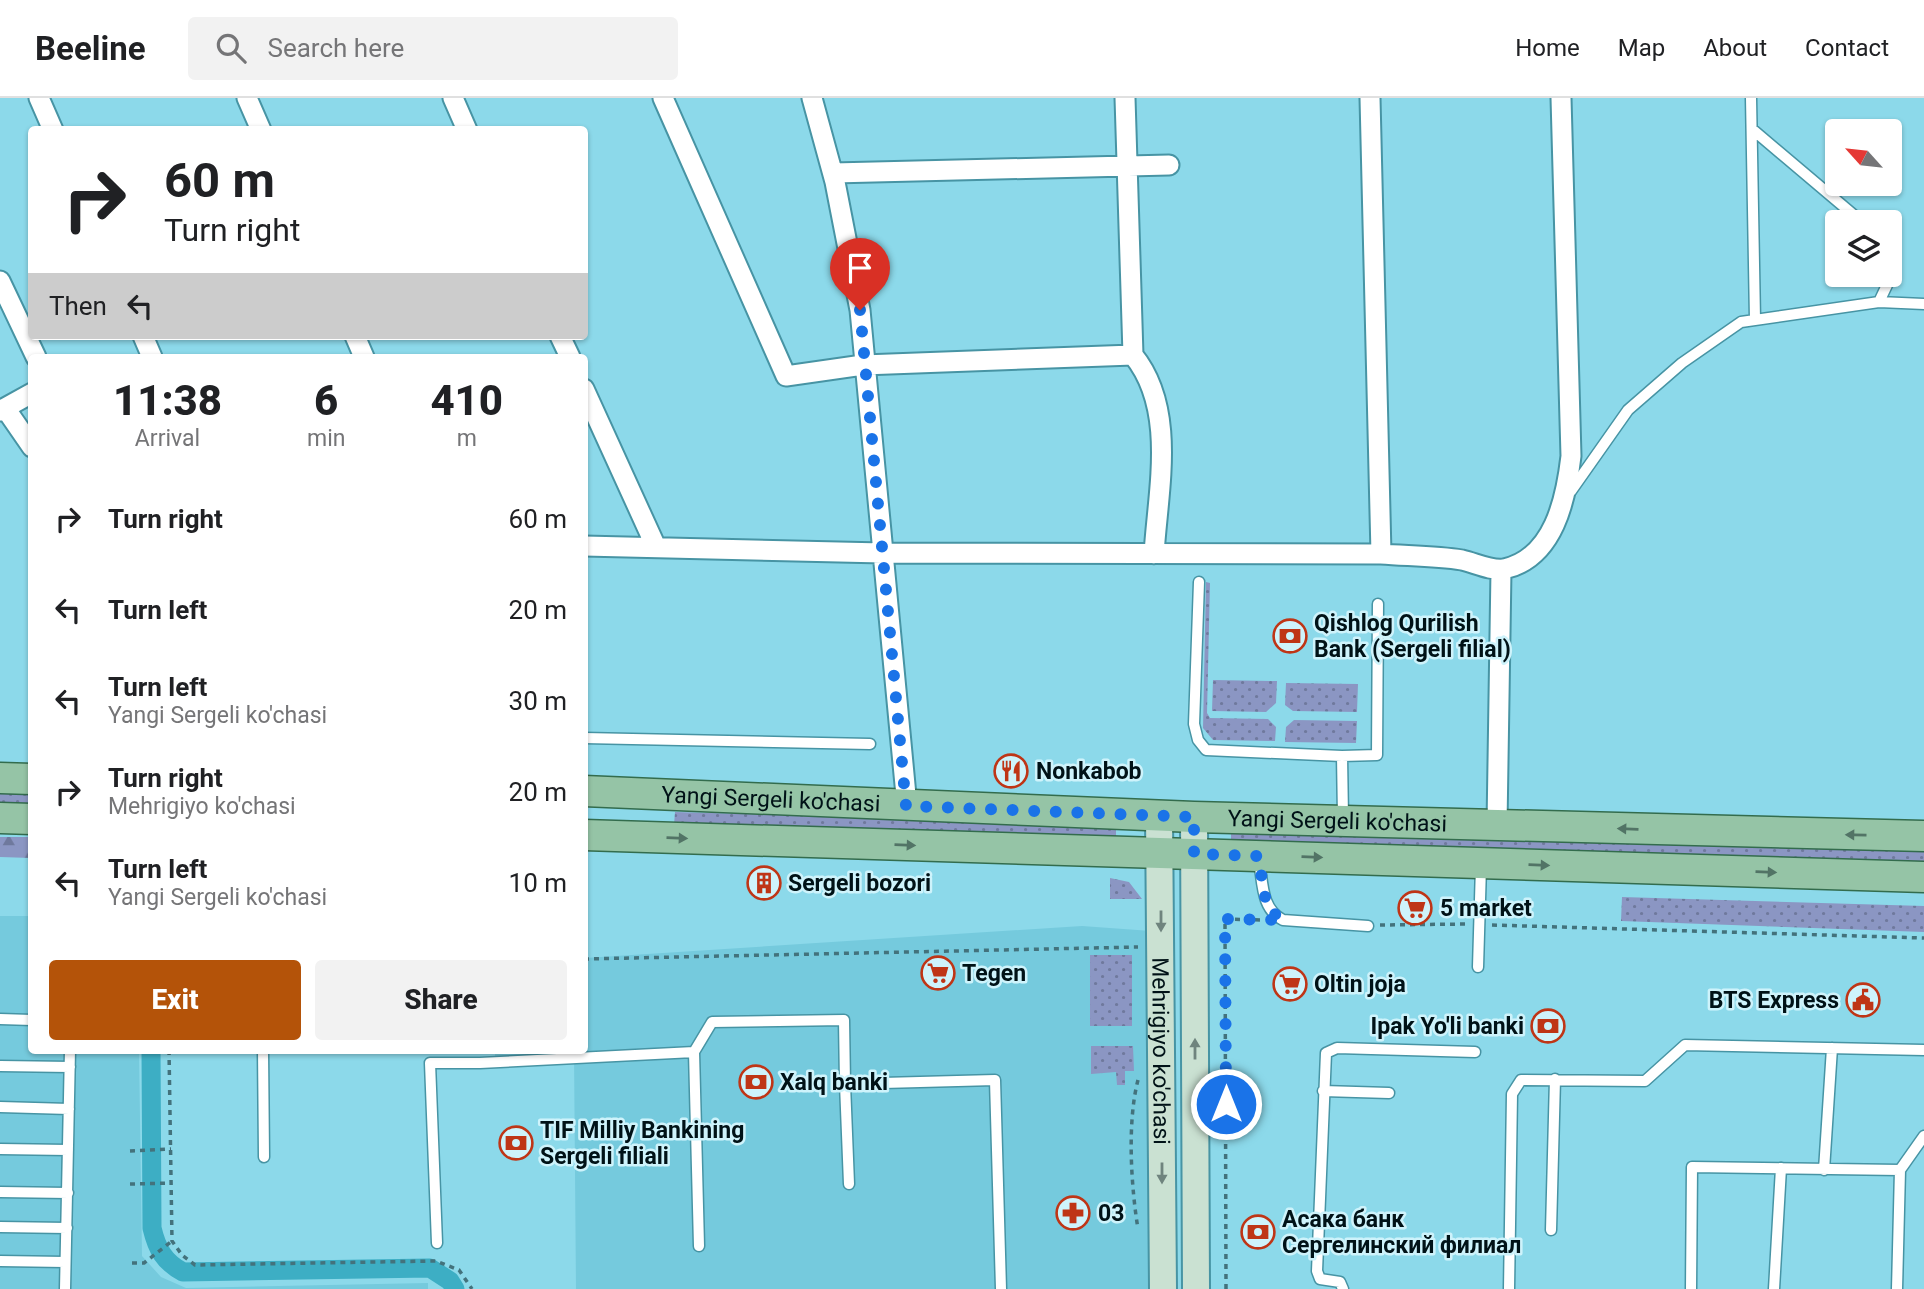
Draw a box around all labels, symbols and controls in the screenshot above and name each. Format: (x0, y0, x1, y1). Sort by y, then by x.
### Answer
search box (188, 17, 678, 80)
text: Beeline (35, 29, 146, 68)
icon: search (212, 29, 250, 67)
text: Search here (268, 33, 404, 63)
text: Home (1515, 34, 1580, 62)
text: Map (1618, 34, 1665, 62)
text: About (1703, 34, 1767, 62)
text: Contact (1805, 34, 1889, 62)
north arrow (1825, 119, 1902, 196)
map controls (1825, 119, 1902, 287)
text: 60 m (164, 152, 275, 209)
icon: right (49, 154, 140, 245)
button: layers (1825, 210, 1902, 287)
text: Turn right (164, 211, 300, 249)
pin (830, 238, 890, 310)
icon: arrive (841, 249, 879, 287)
icon: left (121, 287, 159, 325)
text: Then (49, 291, 107, 321)
text: 11:38 (113, 376, 222, 425)
text: 6 (314, 376, 338, 425)
text: 410 (430, 376, 503, 425)
text: Arrival (135, 425, 200, 452)
text: min (307, 425, 345, 452)
text: m (457, 425, 477, 452)
icon: right (49, 500, 87, 538)
text: Turn right (108, 504, 223, 534)
text: 60 m (509, 504, 567, 534)
icon: left (49, 591, 87, 629)
text: Turn left (108, 595, 207, 625)
text: 20 m (509, 595, 567, 625)
place label: Qishlog Qurilish Bank (Sergeli filial) (1314, 610, 1511, 663)
bank icon: Qishlog Qurilish Bank (Sergeli filial) (1271, 617, 1309, 655)
text: Turn left (108, 672, 207, 702)
icon: left (49, 682, 87, 720)
text: 30 m (509, 686, 567, 716)
text: Yangi Sergeli ko'chasi (108, 702, 327, 729)
restaurant icon: Nonkabob (992, 752, 1030, 790)
place label: Nonkabob (1036, 758, 1142, 785)
text: Turn right (108, 763, 223, 793)
icon: right (49, 773, 87, 811)
text: 20 m (509, 777, 567, 807)
street label: Yangi Sergeli ko'chasi (661, 781, 881, 818)
text: Mehrigiyo ko'chasi (108, 793, 296, 820)
street label: Yangi Sergeli ko'chasi (1227, 805, 1447, 838)
one-way arrow (1617, 823, 1639, 835)
one-way arrow (1845, 830, 1867, 841)
one-way arrow (666, 832, 688, 844)
one-way arrow (894, 839, 916, 851)
one-way arrow (1301, 852, 1323, 863)
text: Turn left (108, 854, 207, 884)
one-way arrow (1528, 859, 1550, 870)
icon: left (49, 864, 87, 902)
building icon: Sergeli bozori (745, 864, 783, 902)
one-way arrow (1756, 866, 1778, 877)
text: 10 m (509, 868, 567, 898)
place label: Sergeli bozori (788, 870, 931, 897)
text: Yangi Sergeli ko'chasi (108, 884, 327, 911)
supermarket icon: 5 market (1396, 889, 1434, 927)
place label: 5 market (1440, 895, 1532, 922)
one-way arrow (1155, 910, 1167, 932)
supermarket icon: Tegen (919, 954, 957, 992)
street label: Mehrigiyo ko'chasi (1146, 957, 1175, 1145)
button: Exit (49, 960, 301, 1040)
button: Share (315, 960, 567, 1040)
place label: Tegen (962, 960, 1026, 987)
supermarket icon: Oltin joja (1271, 965, 1309, 1003)
place label: Oltin joja (1314, 971, 1406, 998)
public building icon: BTS Express (1844, 981, 1882, 1019)
place label: BTS Express (1709, 987, 1839, 1014)
bank icon: Ipak Yo'li banki (1529, 1007, 1567, 1045)
place label: Ipak Yo'li banki (1371, 1013, 1524, 1040)
one-way arrow (1189, 1038, 1201, 1060)
bank icon: Xalq banki (737, 1063, 775, 1101)
position arrow (1189, 1067, 1263, 1141)
place label: Xalq banki (780, 1069, 888, 1096)
place label: TIF Milliy Bankining Sergeli filiali (540, 1117, 744, 1170)
bank icon: TIF Milliy Bankining Sergeli filiali (497, 1124, 535, 1162)
one-way arrow (1157, 1162, 1168, 1184)
pharmacy icon: 03 (1054, 1194, 1092, 1232)
place label: 03 (1098, 1200, 1124, 1227)
place label: Асака банк Сергелинский филиал (1282, 1206, 1521, 1259)
bank icon: Асака банк Сергелинский филиал (1239, 1213, 1277, 1251)

